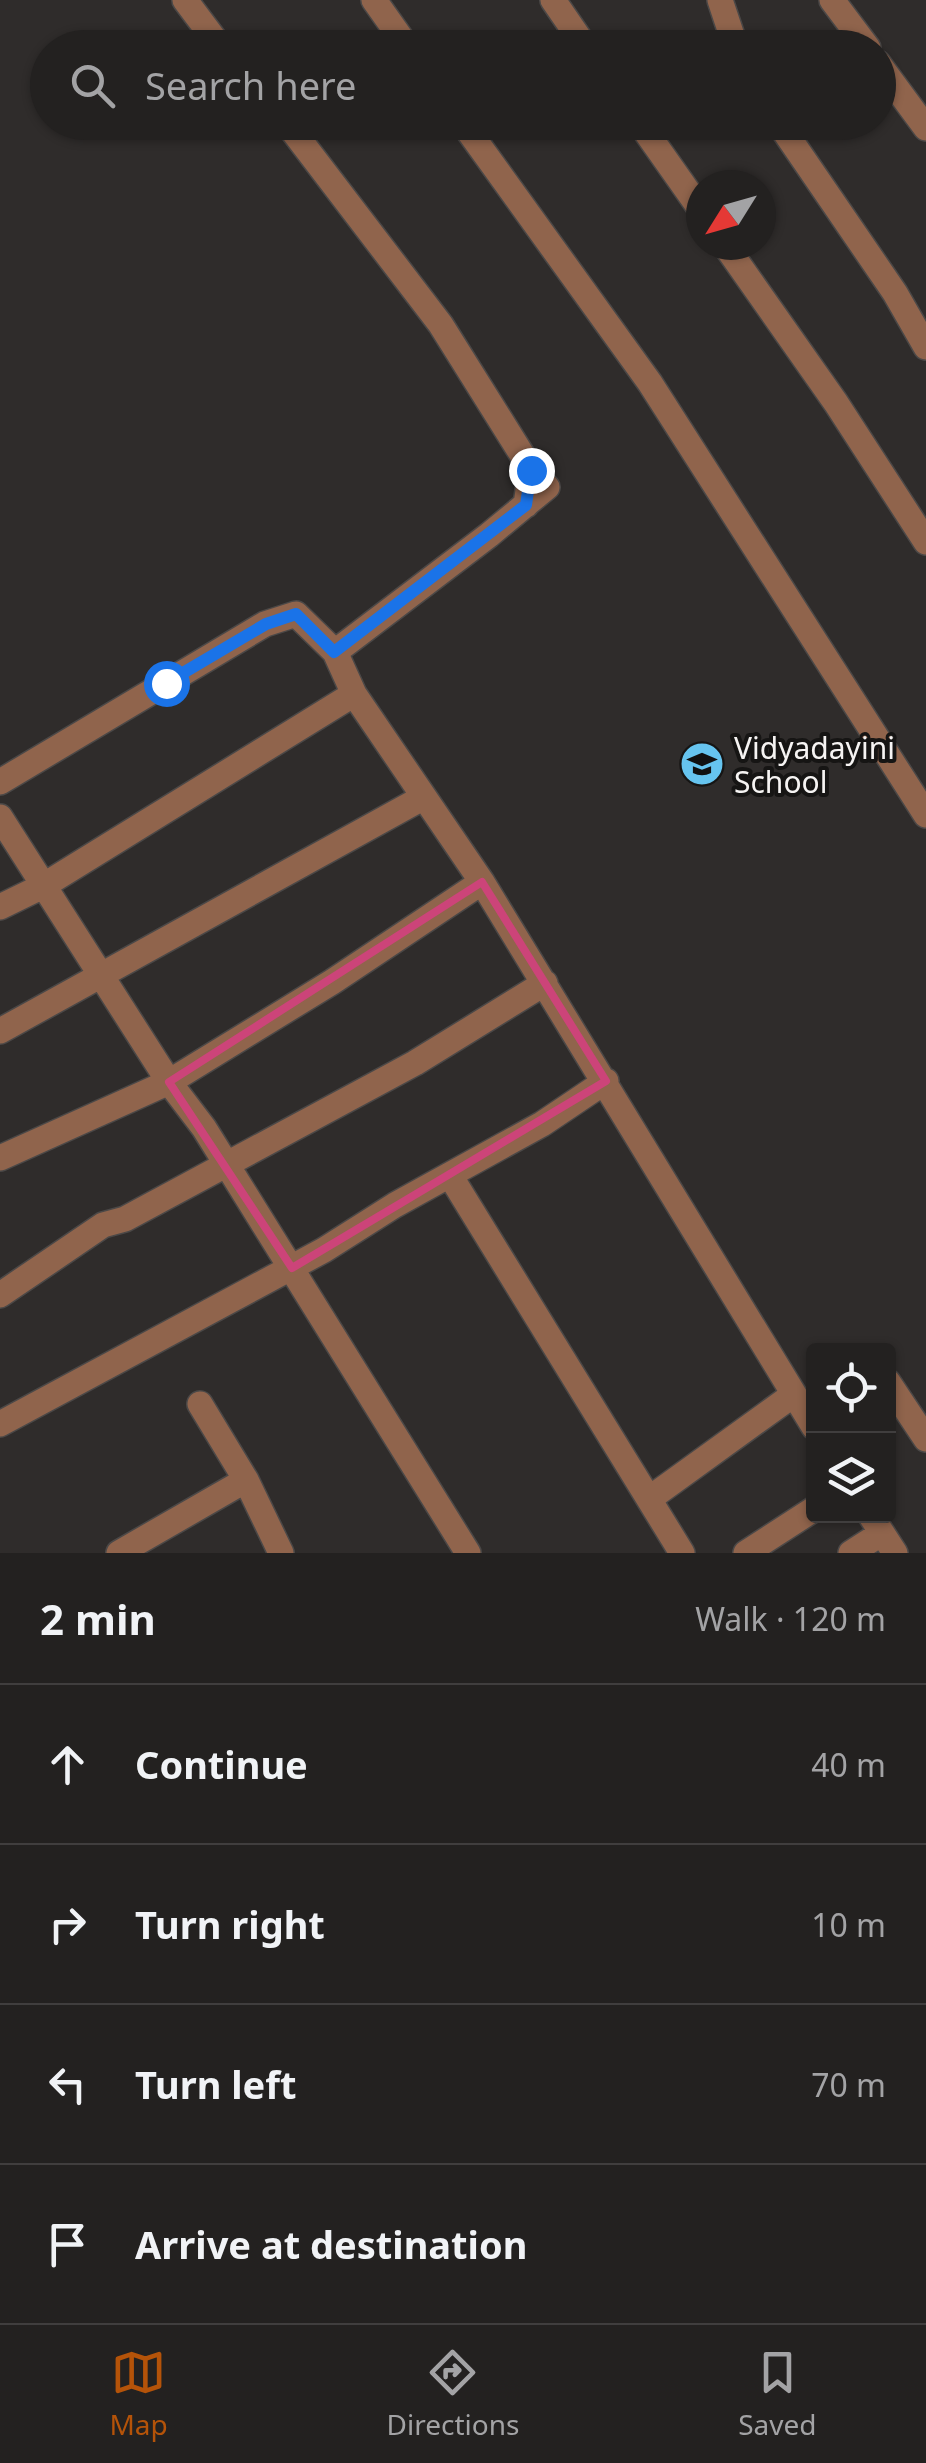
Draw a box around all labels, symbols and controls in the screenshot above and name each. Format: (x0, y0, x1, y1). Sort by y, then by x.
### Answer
search box (30, 30, 896, 140)
icon: search (65, 58, 120, 113)
text: Search here (145, 59, 356, 111)
north arrow (686, 170, 776, 260)
route end (509, 448, 555, 494)
route start (144, 661, 190, 707)
place label: Vidyadayini School (734, 727, 895, 802)
school or university icon: Vidyadayini School (679, 741, 725, 787)
map controls (806, 1343, 896, 1523)
button: locate (806, 1343, 896, 1433)
button: layers (806, 1433, 896, 1523)
text: 2 min (40, 1590, 156, 1647)
text: Walk · 120 m (695, 1597, 886, 1640)
icon: ahead (40, 1737, 95, 1792)
text: Continue (135, 1738, 308, 1790)
text: 40 m (811, 1743, 886, 1786)
icon: right (40, 1897, 95, 1952)
text: Turn right (135, 1898, 325, 1950)
text: 10 m (811, 1903, 886, 1946)
icon: left (40, 2057, 95, 2112)
text: Turn left (135, 2058, 297, 2110)
text: 70 m (811, 2063, 886, 2106)
icon: arrive (40, 2217, 95, 2272)
text: Arrive at destination (135, 2218, 527, 2270)
tab: Map (109, 2345, 168, 2443)
tab: Directions (387, 2345, 519, 2443)
tab: Saved (738, 2345, 817, 2443)

